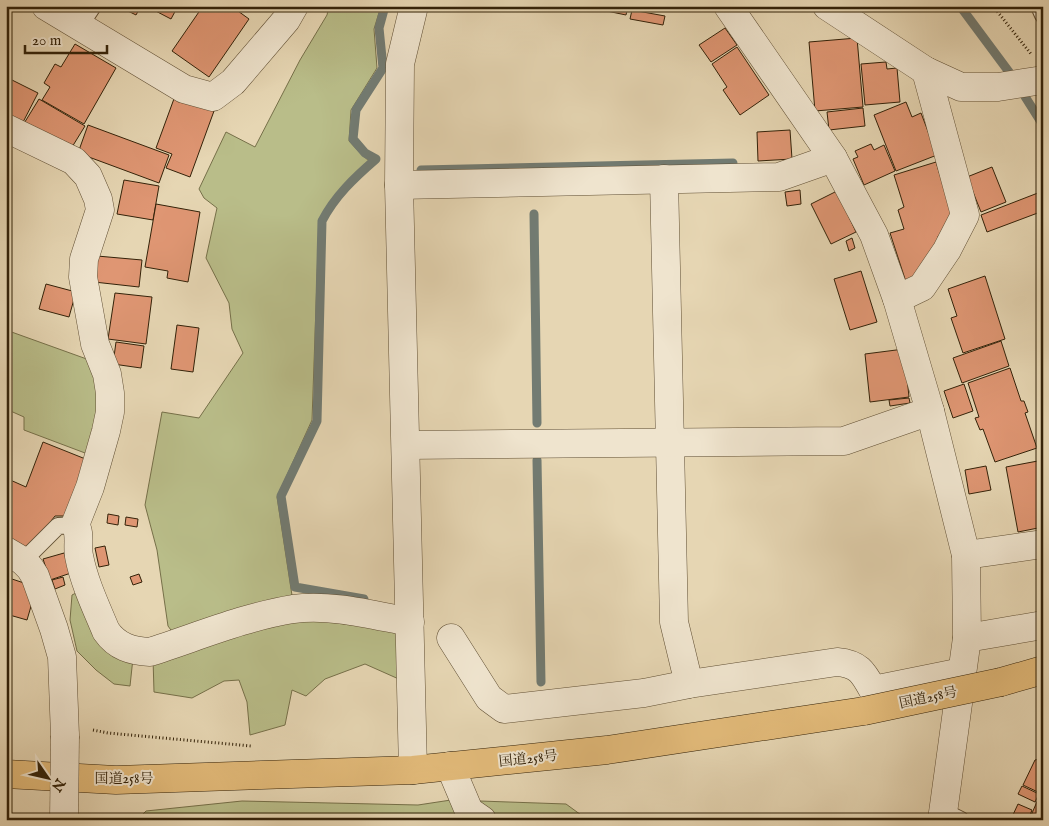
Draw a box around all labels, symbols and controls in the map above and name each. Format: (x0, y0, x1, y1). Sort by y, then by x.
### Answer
scale bar (25, 22, 108, 54)
text: 20 m (32, 31, 62, 50)
street label: 国道258号 (897, 683, 959, 713)
street label: 国道258号 (498, 747, 558, 771)
north arrow (22, 754, 72, 804)
street label: 国道258号 (94, 770, 154, 788)
text: N (47, 774, 69, 795)

